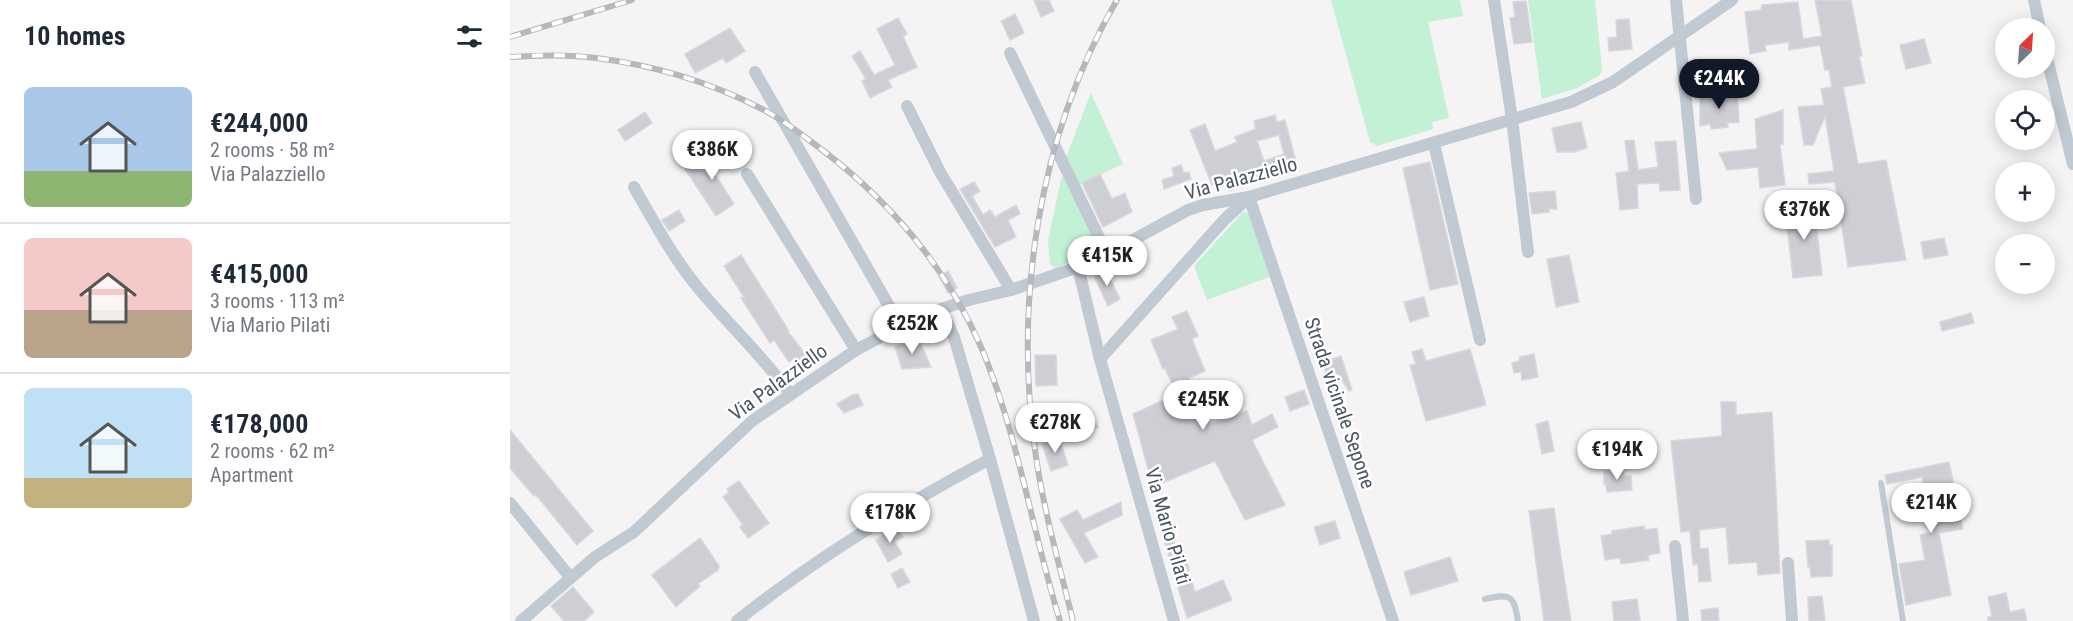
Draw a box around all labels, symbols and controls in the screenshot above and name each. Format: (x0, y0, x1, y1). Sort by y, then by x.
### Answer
north arrow (1995, 18, 2055, 78)
map controls (1995, 18, 2055, 294)
icon: filters (453, 20, 486, 53)
text: 10 homes (24, 21, 126, 51)
pin: €244K (1677, 59, 1761, 110)
text: €244K (1693, 66, 1745, 90)
button: locate (1995, 90, 2055, 150)
text: €244,000 (210, 108, 308, 138)
icon: home (72, 111, 144, 183)
pin: €386K (670, 130, 754, 181)
text: €386K (686, 137, 738, 161)
text: 2 rooms · 58 m² (210, 138, 335, 162)
street label: Via Palazziello (1182, 151, 1300, 205)
text: Via Palazziello (210, 162, 325, 186)
button: + (1995, 162, 2055, 222)
pin: €376K (1762, 190, 1846, 241)
text: €376K (1778, 197, 1830, 221)
button: − (1995, 234, 2055, 294)
pin: €415K (1065, 236, 1149, 287)
text: €415K (1081, 243, 1133, 267)
text: €415,000 (210, 259, 308, 289)
icon: home (72, 262, 144, 334)
text: 3 rooms · 113 m² (210, 289, 345, 313)
pin: €252K (870, 304, 954, 355)
text: €252K (886, 311, 938, 335)
text: Via Mario Pilati (210, 313, 330, 337)
street label: Strada vicinale Sepone (1299, 314, 1381, 492)
street label: Via Palazziello (724, 338, 832, 426)
pin: €245K (1161, 380, 1245, 431)
text: €245K (1177, 387, 1229, 411)
pin: €278K (1013, 403, 1097, 454)
text: €178,000 (210, 409, 308, 439)
text: €278K (1029, 410, 1081, 434)
icon: home (72, 412, 144, 484)
pin: €194K (1575, 430, 1659, 481)
text: €194K (1591, 437, 1643, 461)
text: 2 rooms · 62 m² (210, 439, 335, 463)
text: Apartment (210, 463, 294, 487)
street label: Via Mario Pilati (1140, 465, 1196, 587)
pin: €214K (1889, 483, 1973, 534)
text: €214K (1905, 490, 1957, 514)
pin: €178K (848, 493, 932, 544)
text: €178K (864, 500, 916, 524)

